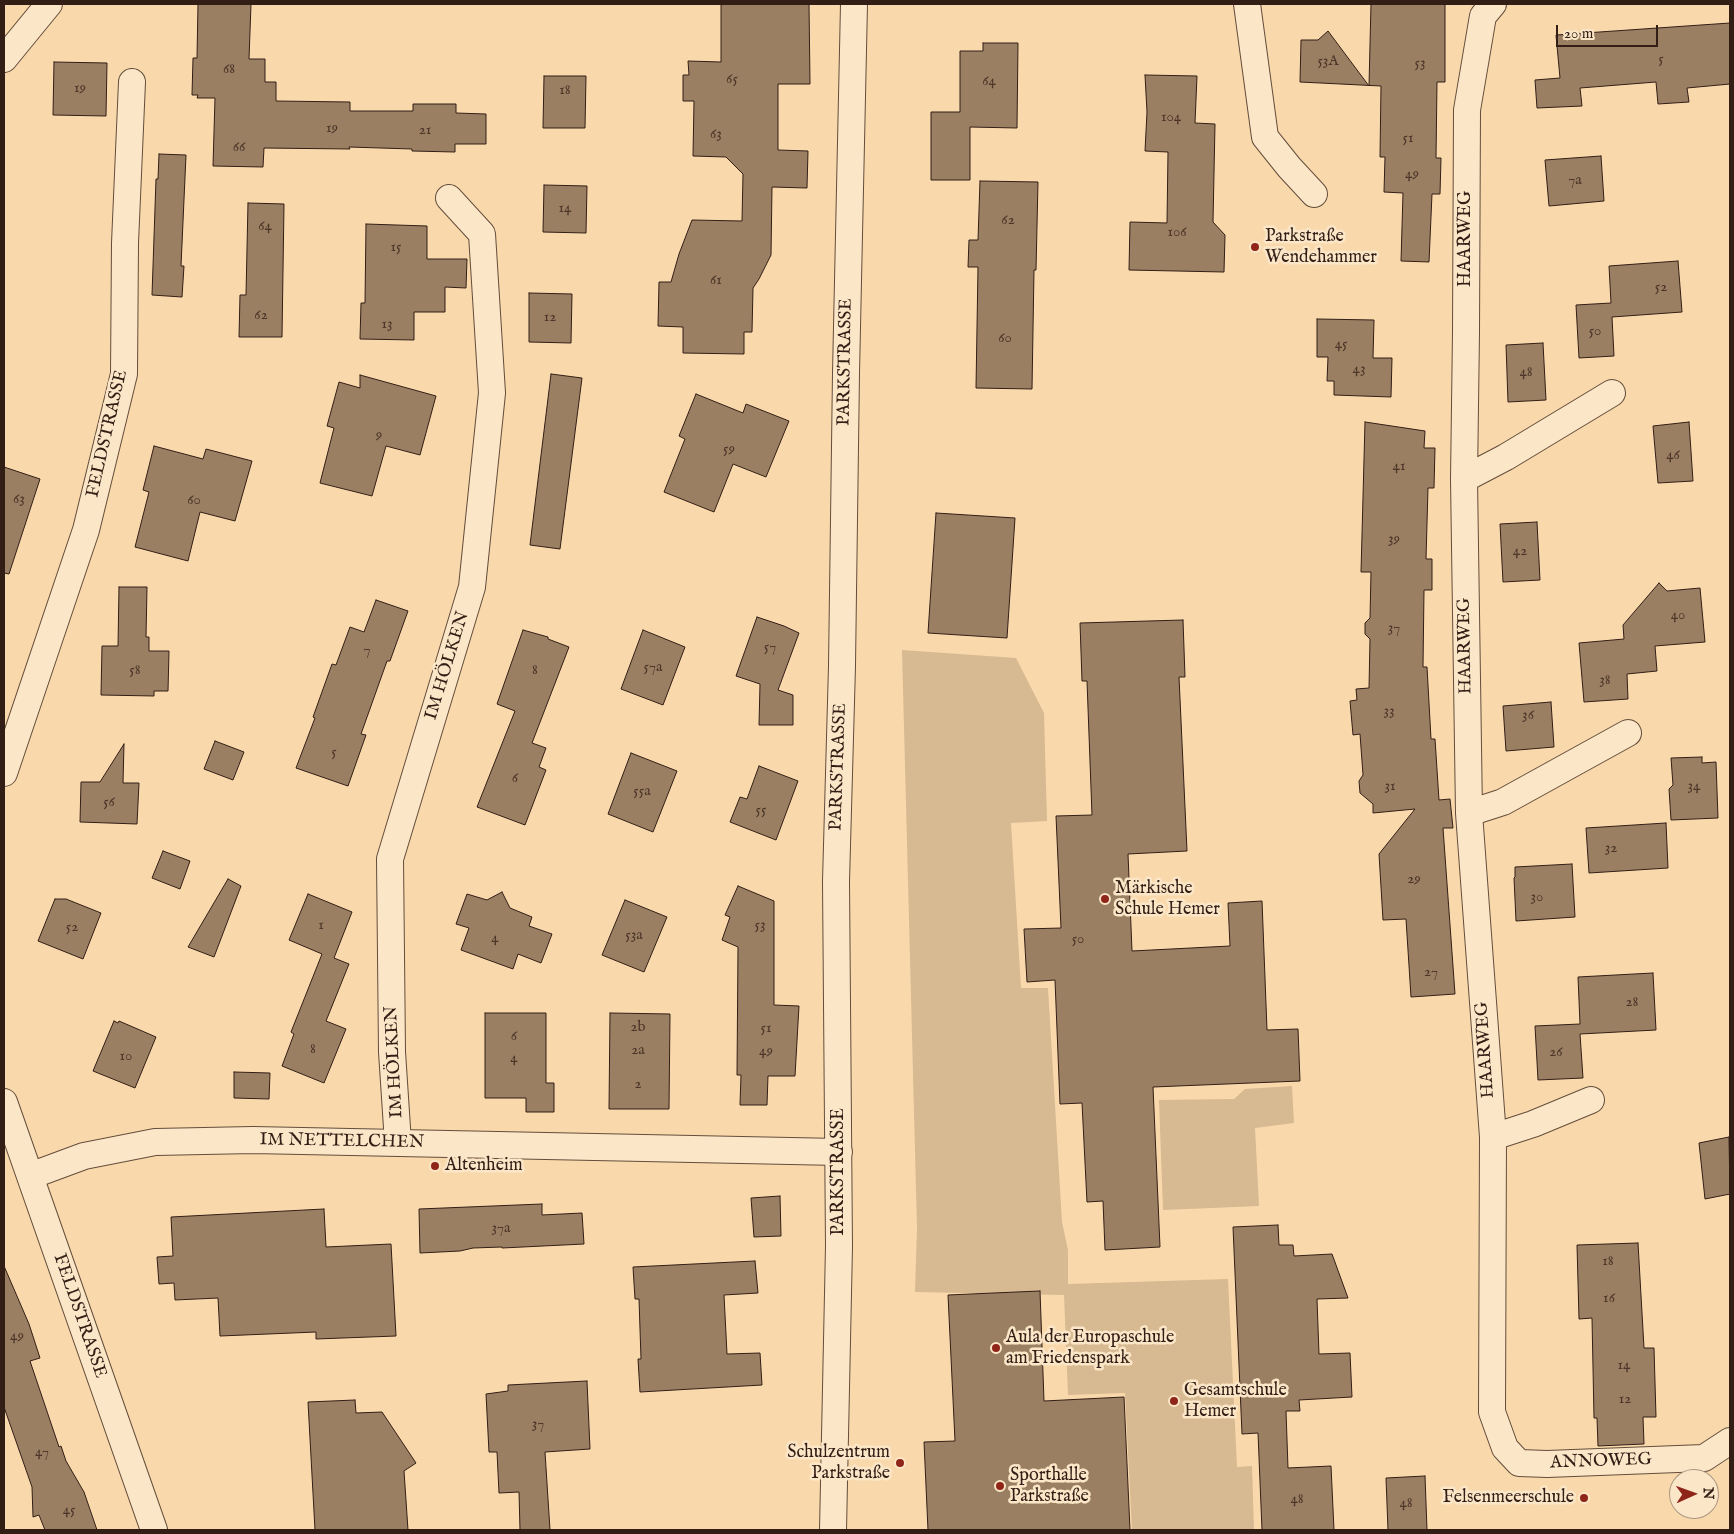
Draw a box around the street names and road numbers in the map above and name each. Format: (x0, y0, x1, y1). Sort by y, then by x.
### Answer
street label: HAARWEG (1455, 191, 1477, 287)
street label: PARKSTRASSE (834, 298, 858, 426)
street label: FELDSTRASSE (83, 368, 133, 500)
street label: HAARWEG (1454, 597, 1478, 695)
street label: IM HÖLKEN (421, 609, 475, 723)
street label: PARKSTRASSE (826, 703, 852, 831)
street label: HAARWEG (1472, 1001, 1500, 1099)
street label: IM HÖLKEN (381, 1005, 409, 1119)
street label: PARKSTRASSE (828, 1108, 850, 1236)
street label: IM NETTELCHEN (259, 1130, 425, 1154)
street label: FELDSTRASSE (48, 1251, 110, 1381)
street label: ANNOWEG (1550, 1449, 1652, 1475)

